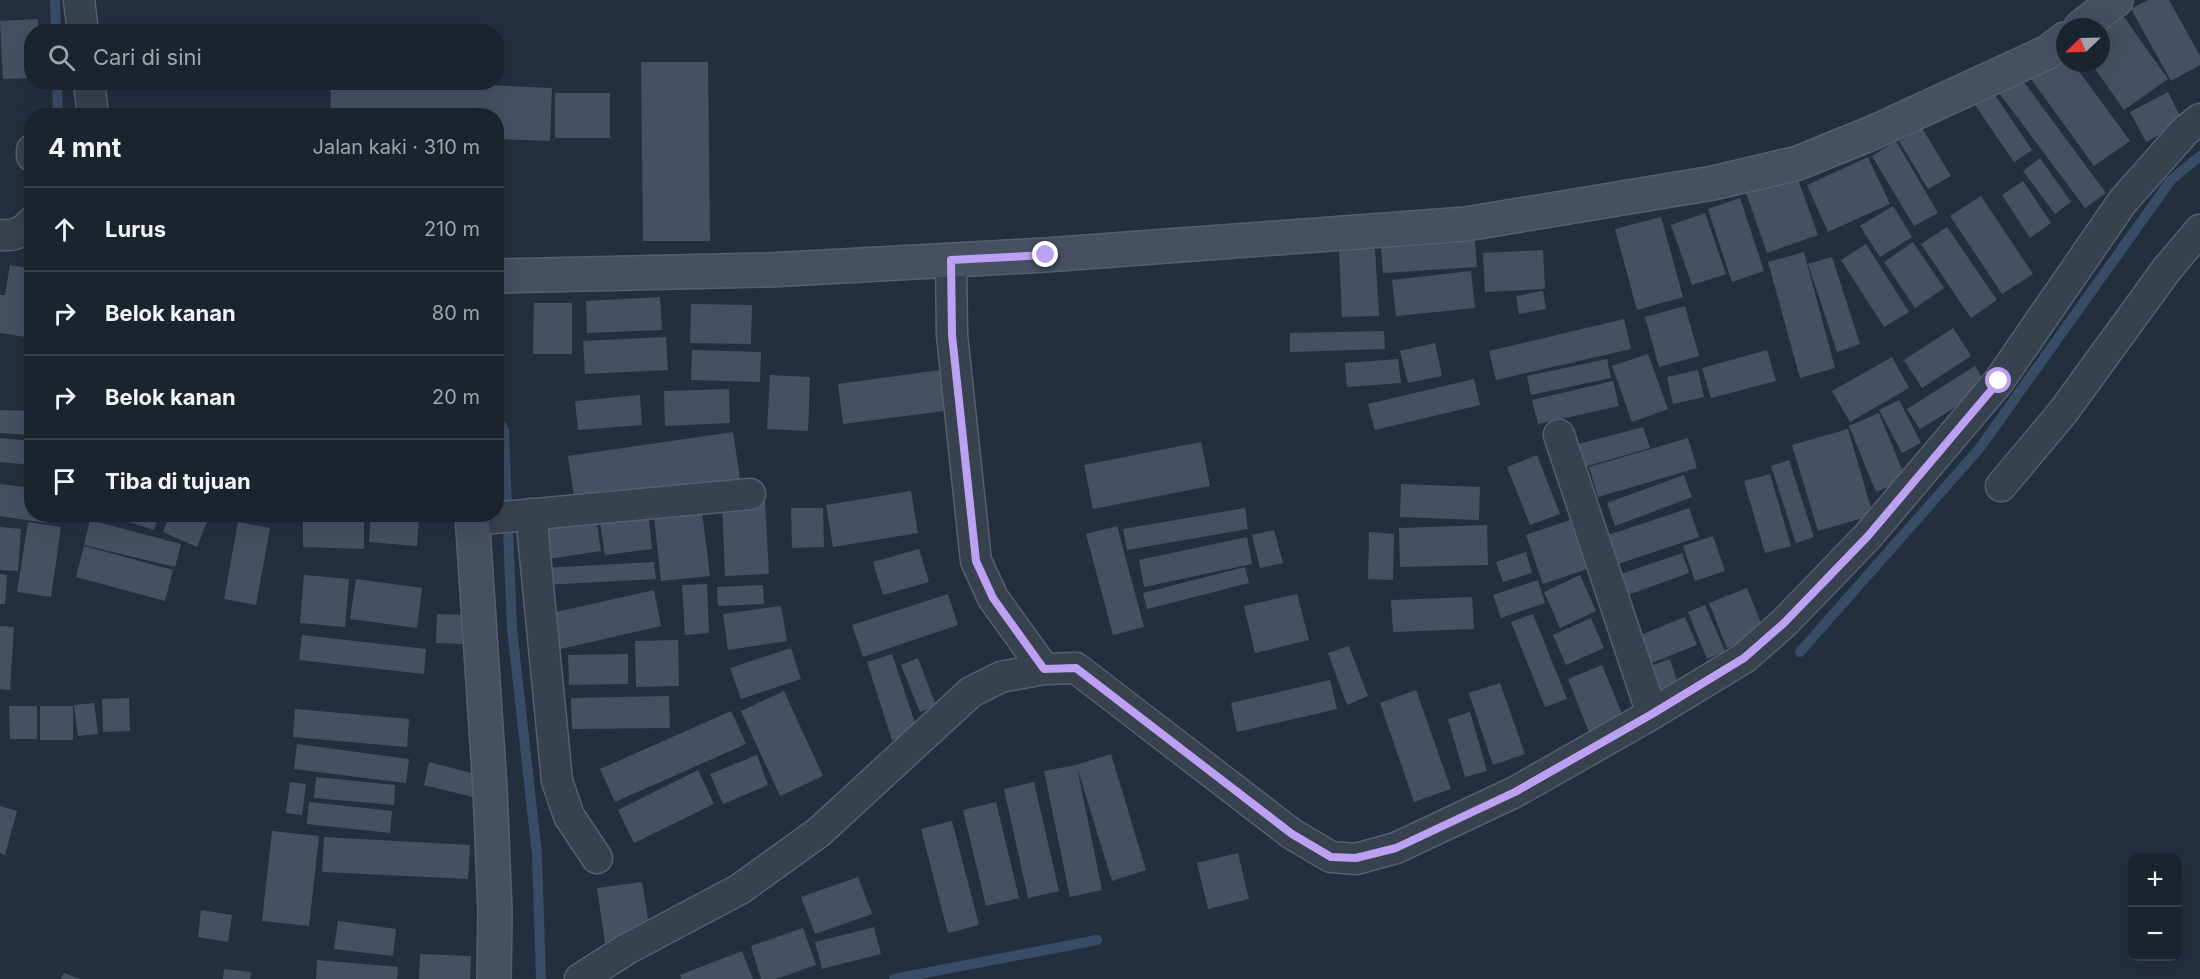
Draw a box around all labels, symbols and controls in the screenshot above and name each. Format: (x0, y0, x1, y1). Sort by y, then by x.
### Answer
north arrow (2056, 18, 2110, 72)
search box (24, 24, 504, 90)
icon: search (45, 41, 78, 74)
text: Cari di sini (93, 44, 202, 70)
text: 4 mnt (48, 132, 121, 163)
text: Jalan kaki · 310 m (313, 135, 480, 159)
icon: ahead (48, 213, 81, 246)
text: Lurus (105, 216, 166, 242)
text: 210 m (424, 217, 480, 241)
route end (1032, 241, 1058, 267)
icon: right (48, 297, 81, 330)
text: Belok kanan (105, 300, 236, 326)
text: 80 m (432, 301, 480, 325)
route start (1985, 367, 2011, 393)
icon: right (48, 381, 81, 414)
text: Belok kanan (105, 384, 236, 410)
text: 20 m (432, 385, 480, 409)
icon: arrive (48, 465, 81, 498)
text: Tiba di tujuan (105, 468, 251, 494)
map controls (2128, 853, 2182, 961)
button: + (2128, 853, 2182, 907)
button: − (2128, 907, 2182, 961)

